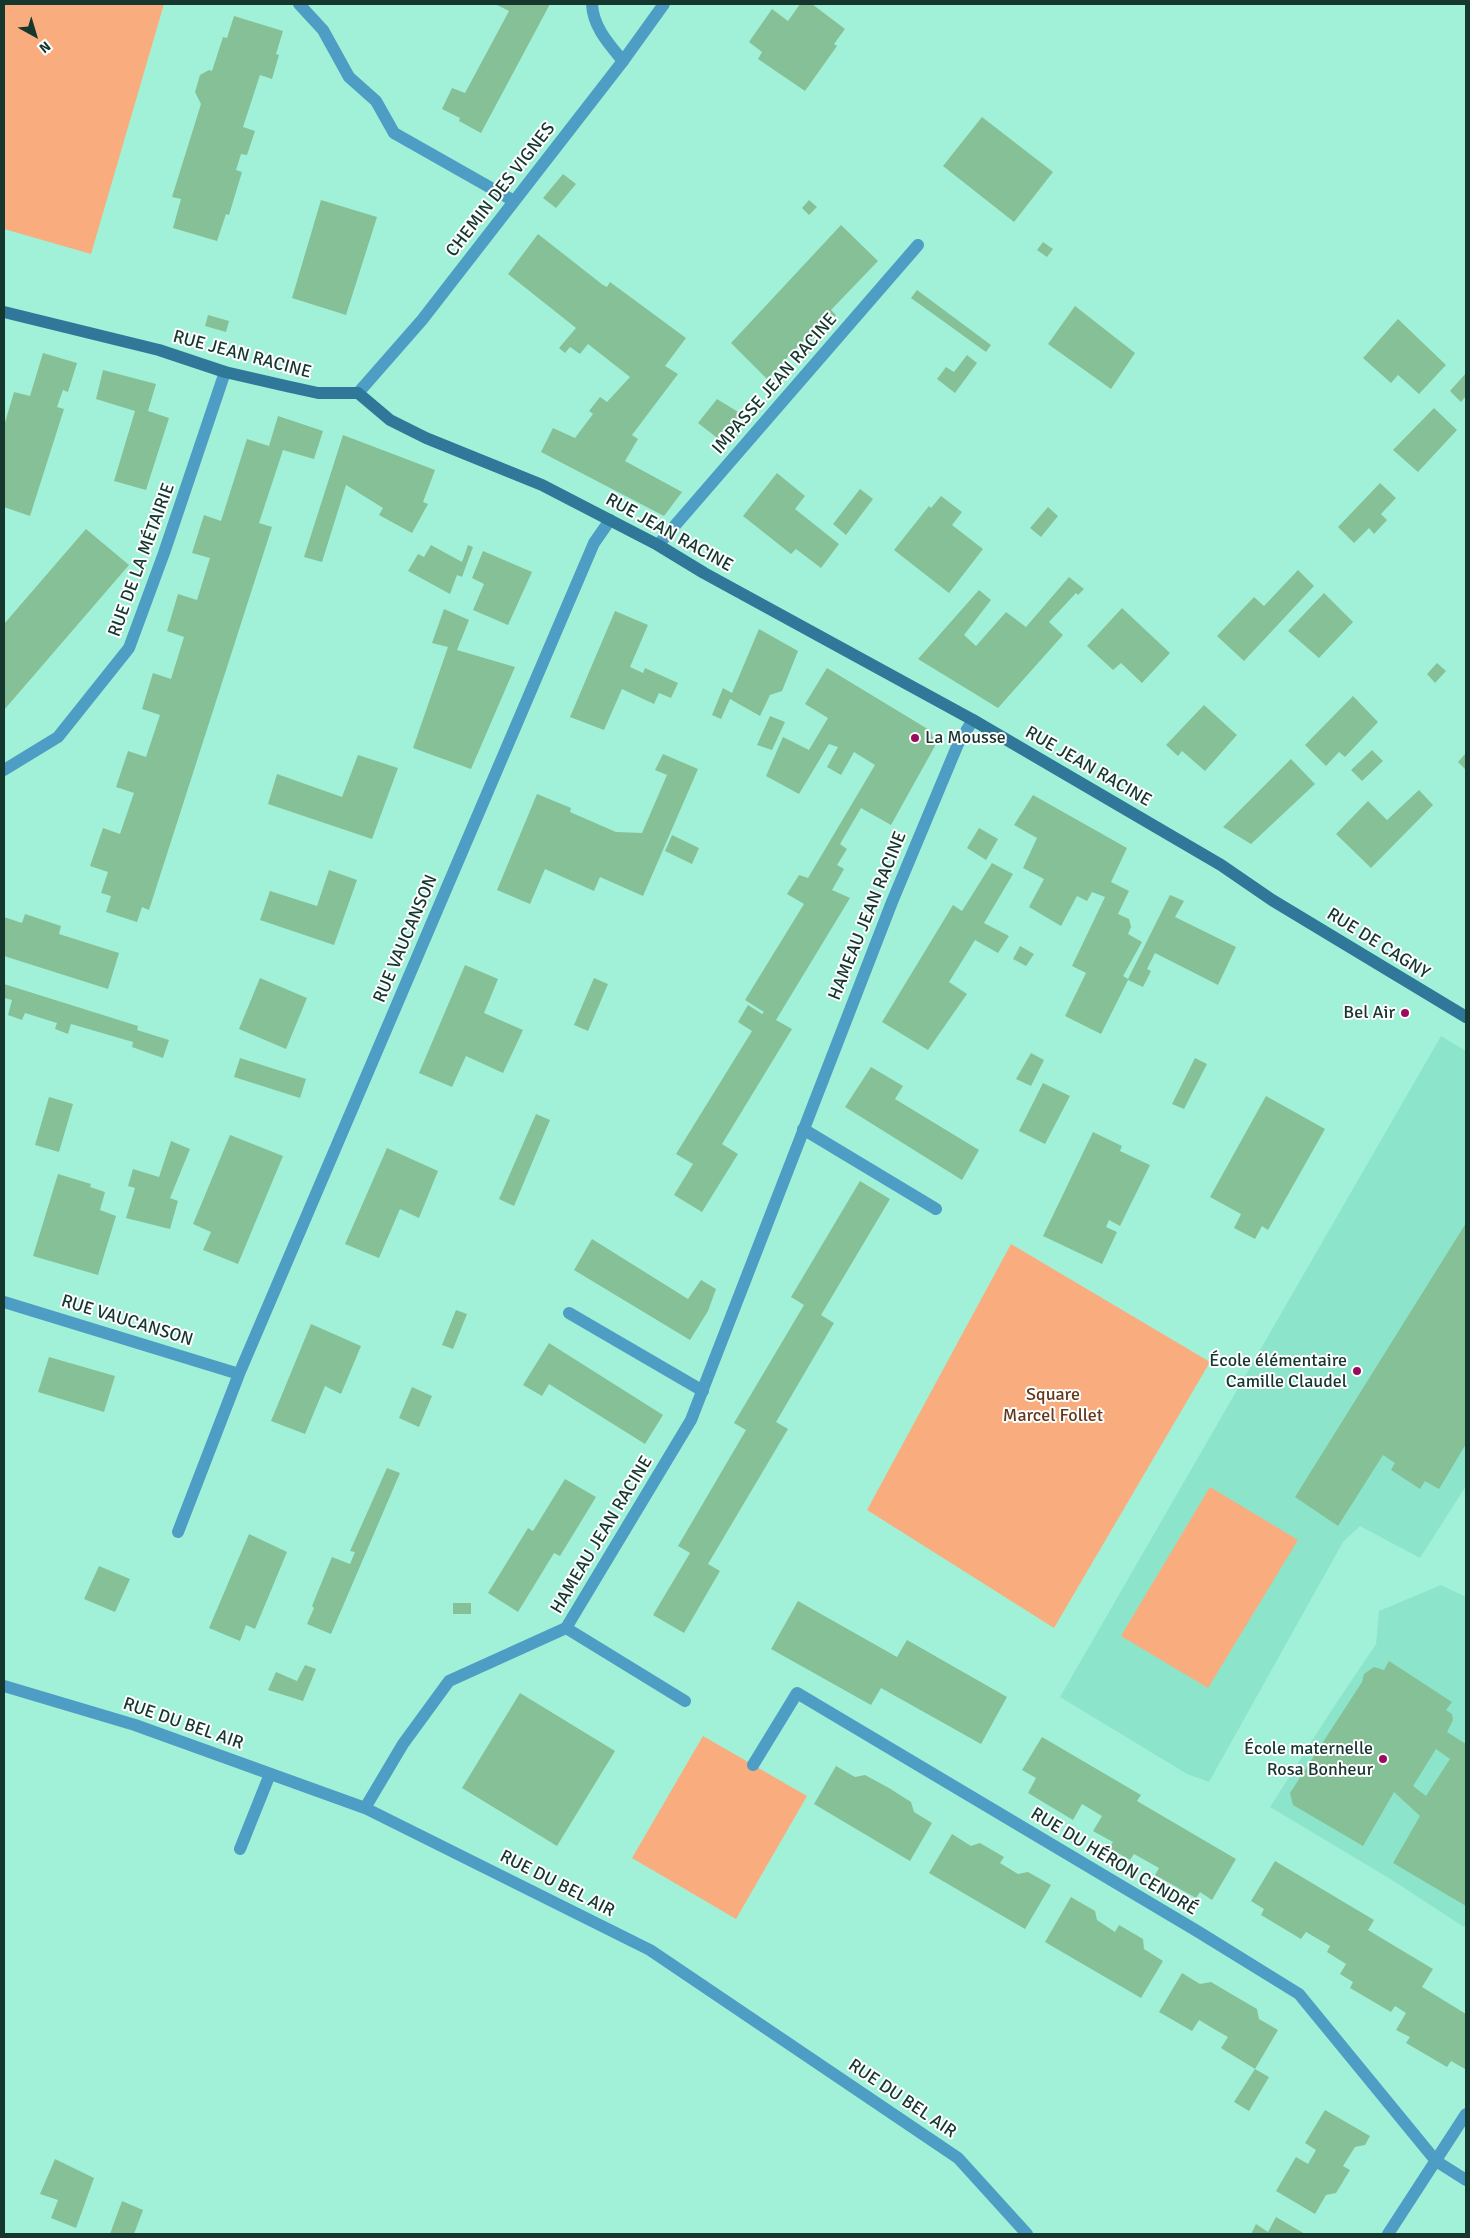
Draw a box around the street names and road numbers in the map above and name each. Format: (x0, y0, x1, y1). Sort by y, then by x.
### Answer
street label: CHEMIN DES VIGNES (442, 118, 560, 262)
street label: IMPASSE JEAN RACINE (708, 309, 842, 459)
street label: RUE JEAN RACINE (170, 326, 314, 384)
street label: RUE DE LA MÉTAIRIE (104, 480, 180, 640)
street label: RUE JEAN RACINE (602, 489, 736, 577)
street label: RUE JEAN RACINE (1021, 722, 1155, 812)
street label: HAMEAU JEAN RACINE (824, 828, 912, 1004)
street label: RUE VAUCANSON (369, 872, 443, 1006)
street label: RUE DE CAGNY (1323, 904, 1433, 984)
street label: RUE VAUCANSON (58, 1291, 196, 1351)
street label: HAMEAU JEAN RACINE (546, 1452, 658, 1618)
street label: RUE DU BEL AIR (120, 1693, 246, 1755)
street label: RUE DU HÉRON CENDRÉ (1026, 1803, 1202, 1921)
street label: RUE DU BEL AIR (496, 1846, 618, 1922)
street label: RUE DU BEL AIR (844, 2055, 960, 2143)

